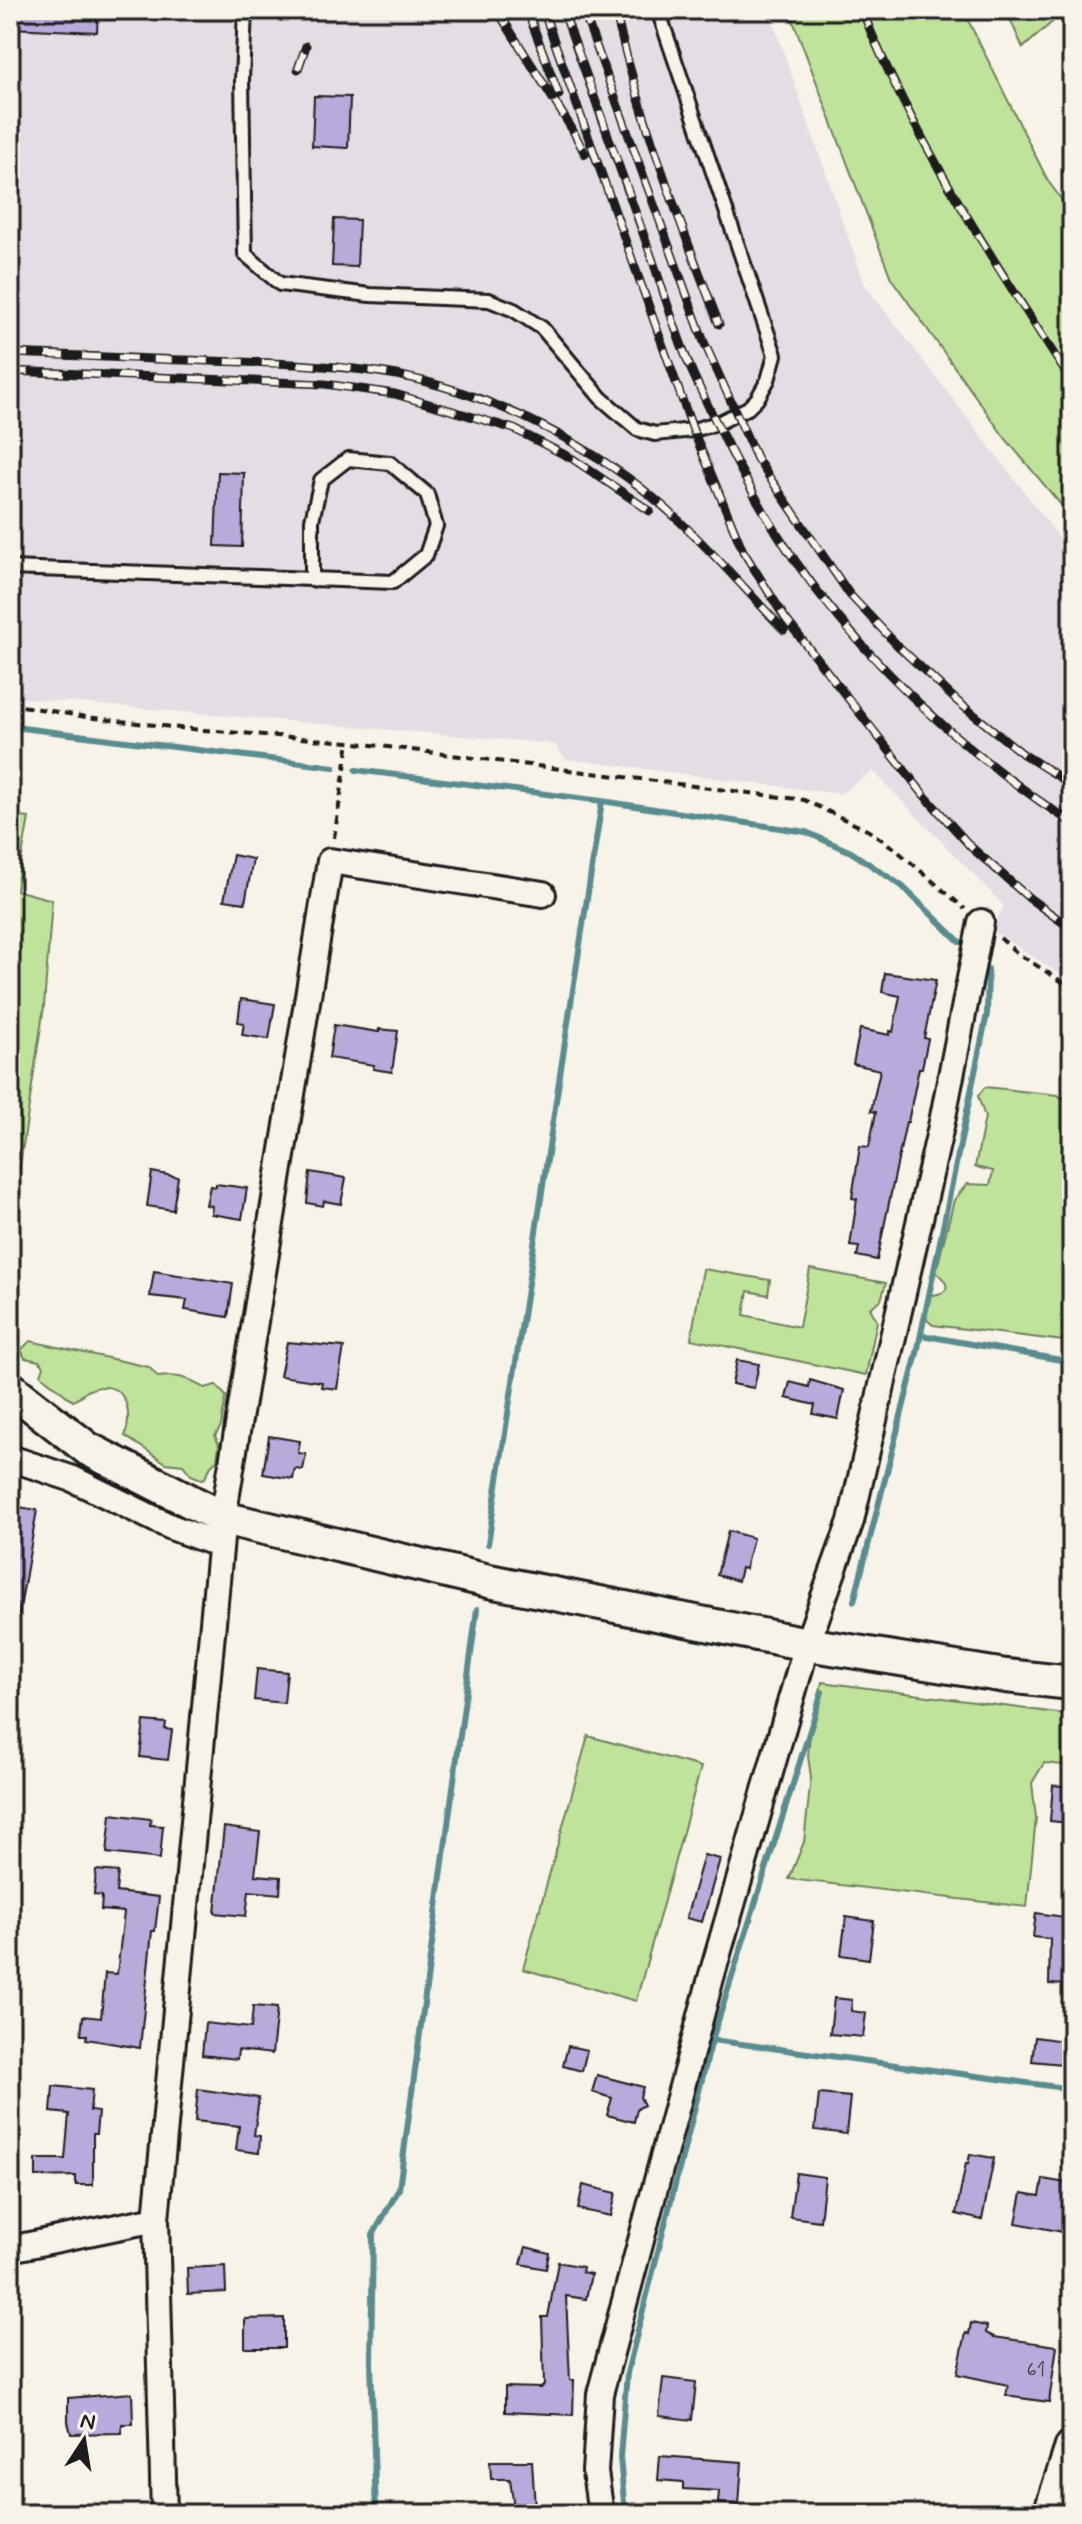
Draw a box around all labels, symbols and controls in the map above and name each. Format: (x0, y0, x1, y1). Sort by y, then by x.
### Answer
house number: 61 (1027, 2357, 1045, 2384)
north arrow (44, 2400, 124, 2480)
text: N (78, 2407, 98, 2438)

